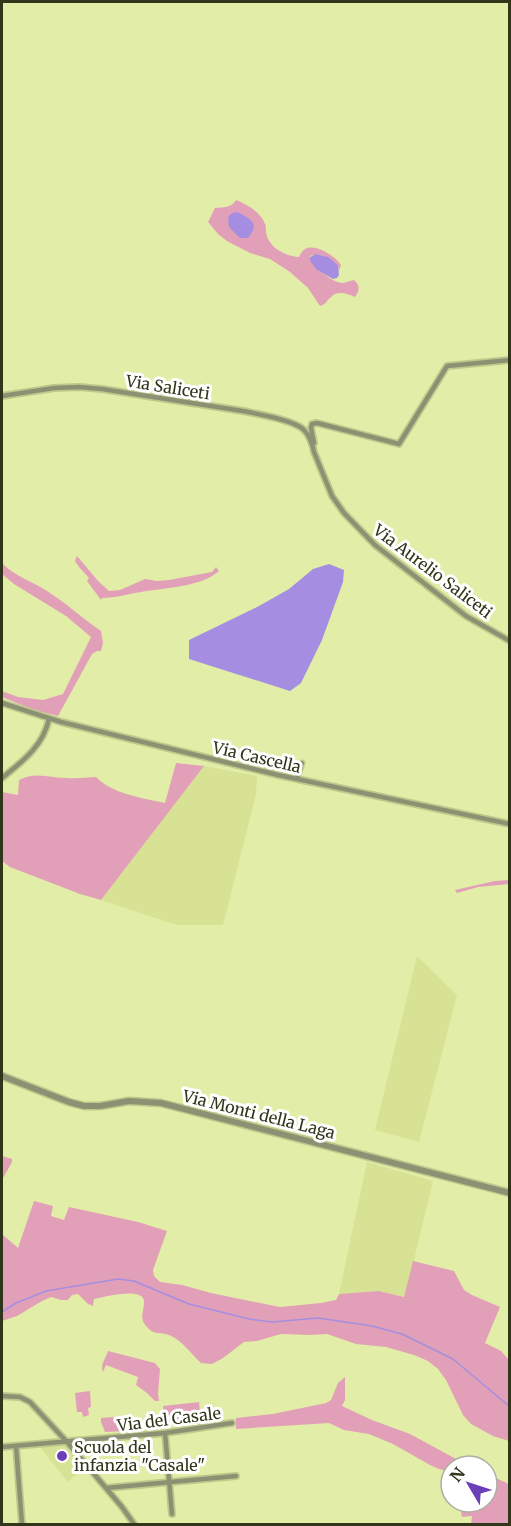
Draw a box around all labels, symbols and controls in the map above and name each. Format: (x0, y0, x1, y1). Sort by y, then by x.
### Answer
street label: Via Saliceti (124, 370, 211, 403)
street label: Via Aurelio Saliceti (369, 519, 496, 622)
street label: Via Cascella (210, 737, 303, 777)
street label: Via Monti della Laga (180, 1085, 338, 1143)
street label: Via del Casale (115, 1403, 222, 1435)
place label: Scuola del infanzia "Casale" (74, 1437, 205, 1475)
marker: Scuola del infanzia "Casale" (55, 1449, 69, 1463)
north arrow (439, 1454, 499, 1514)
text: N (446, 1463, 469, 1486)

